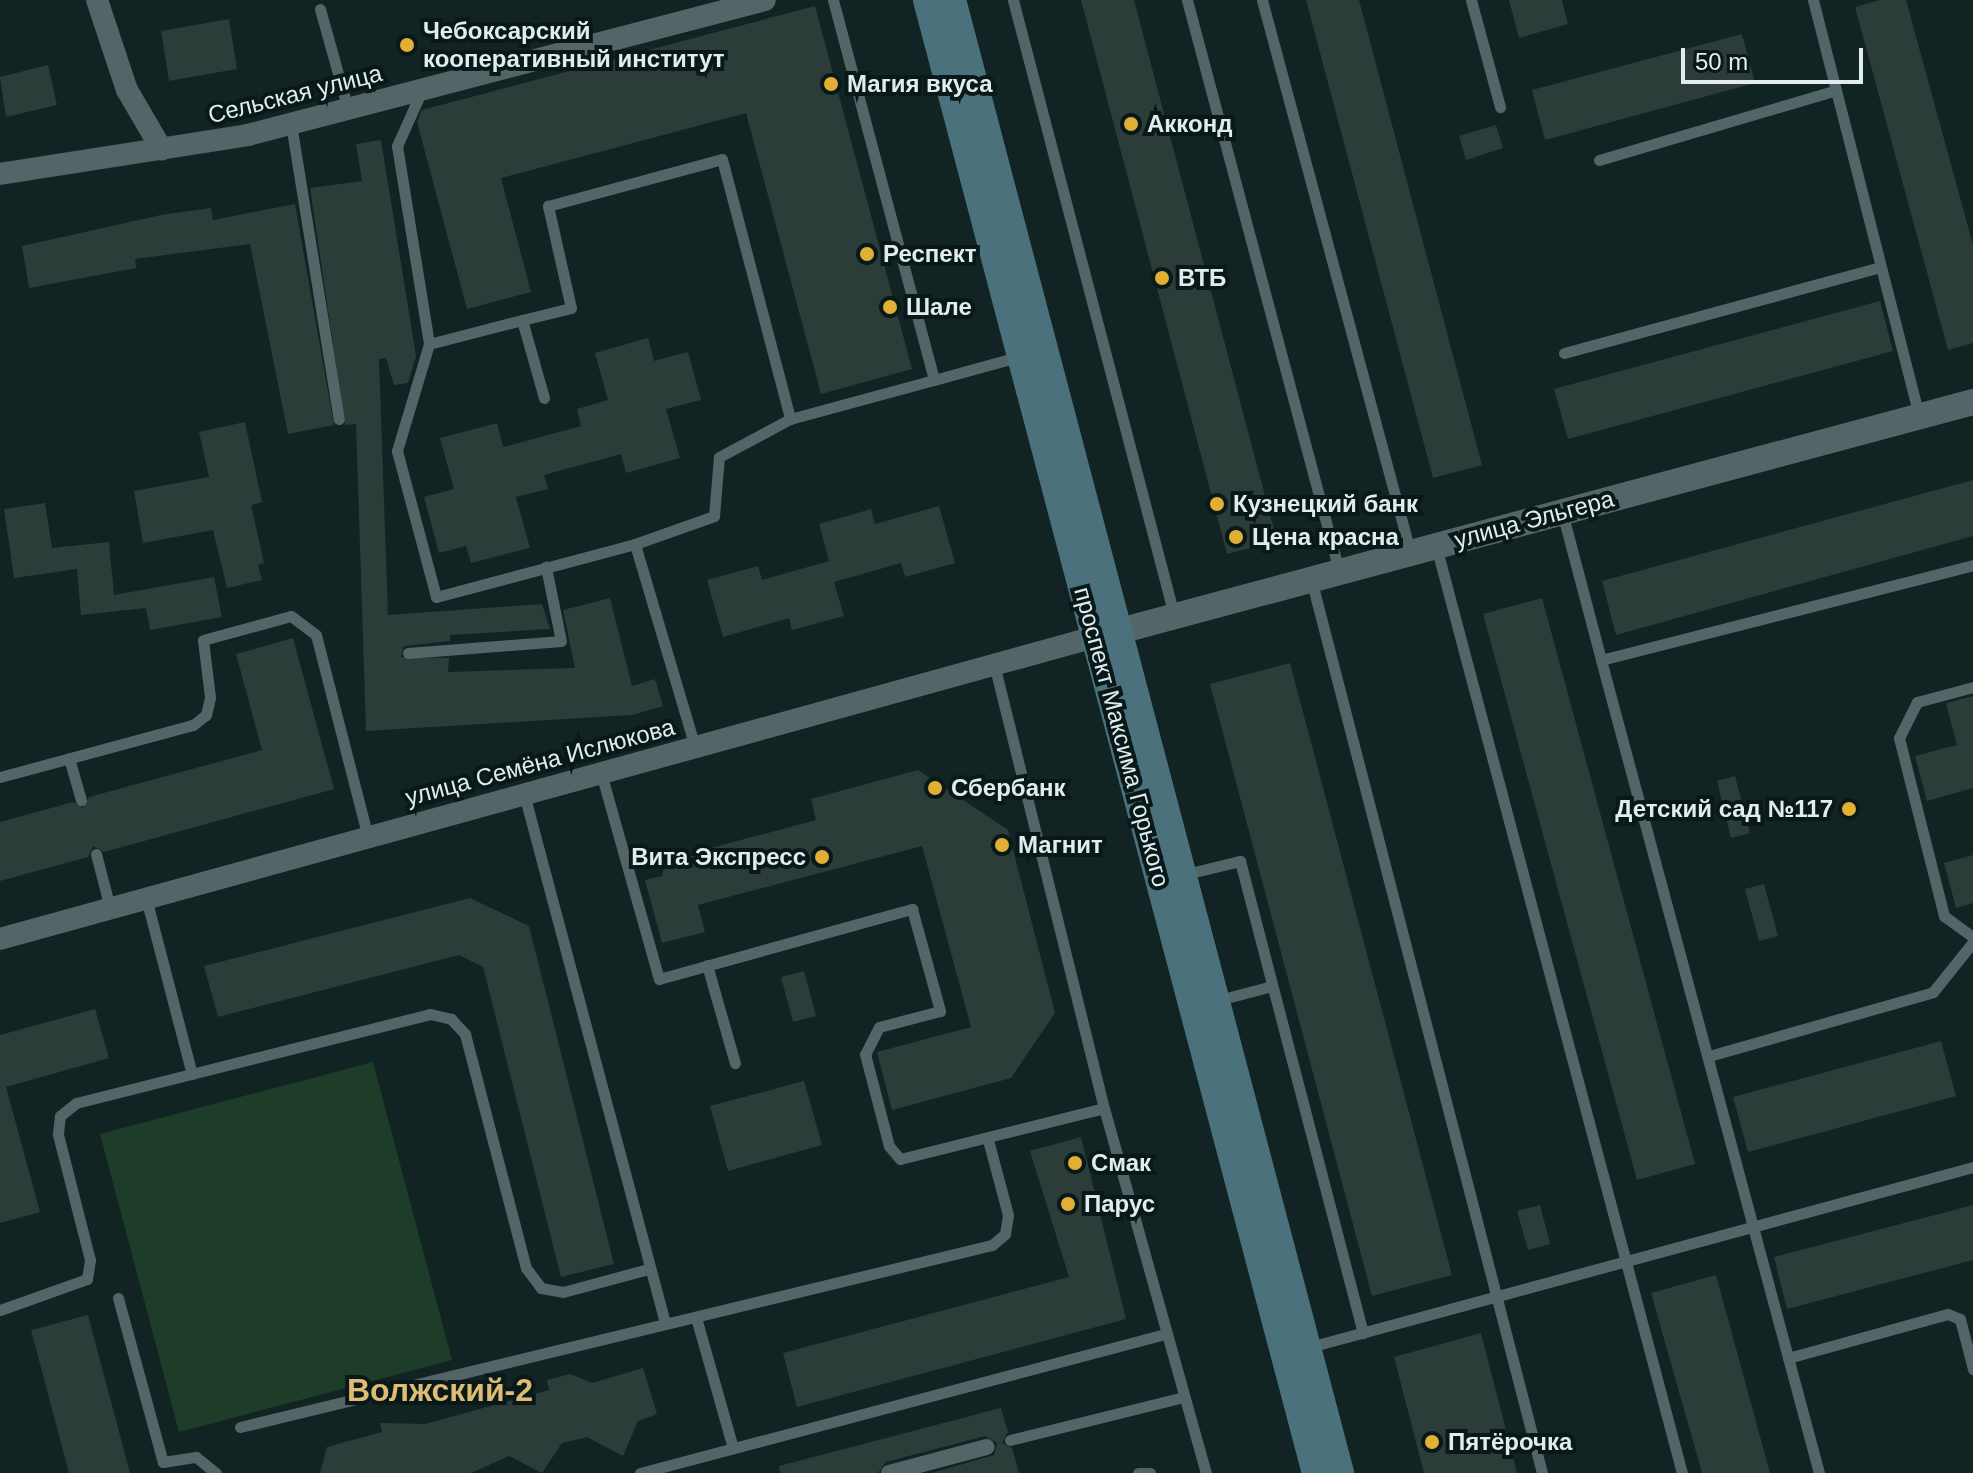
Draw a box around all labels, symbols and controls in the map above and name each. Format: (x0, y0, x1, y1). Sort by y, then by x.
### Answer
place label: Чебоксарский кооперативный институт (423, 17, 724, 73)
scale bar (1685, 32, 1867, 82)
marker: Чебоксарский кооперативный институт (398, 36, 416, 54)
text: 50 m (1695, 48, 1748, 75)
street label: Сельская улица (205, 58, 385, 130)
place label: Магия вкуса (847, 70, 993, 98)
marker: Магия вкуса (822, 75, 840, 93)
place label: Акконд (1147, 110, 1232, 138)
marker: Акконд (1122, 115, 1140, 133)
place label: Респект (883, 240, 976, 268)
marker: Респект (858, 245, 876, 263)
place label: ВТБ (1178, 264, 1226, 292)
marker: ВТБ (1153, 269, 1171, 287)
place label: Шале (906, 293, 972, 321)
marker: Шале (881, 298, 899, 316)
street label: улица Эльгера (1451, 484, 1617, 554)
place label: Кузнецкий банк (1233, 490, 1418, 518)
marker: Кузнецкий банк (1208, 495, 1226, 513)
place label: Цена красна (1252, 523, 1399, 551)
marker: Цена красна (1227, 528, 1245, 546)
street label: проспект Максима Горького (1068, 584, 1176, 890)
street label: улица Семёна Ислюкова (402, 712, 678, 812)
place label: Сбербанк (951, 774, 1066, 802)
marker: Сбербанк (926, 779, 944, 797)
place label: Детский сад №117 (1615, 795, 1833, 823)
marker: Детский сад №117 (1840, 800, 1858, 818)
place label: Магнит (1018, 831, 1103, 859)
marker: Магнит (993, 836, 1011, 854)
place label: Вита Экспресс (631, 843, 806, 871)
marker: Вита Экспресс (813, 848, 831, 866)
place label: Смак (1091, 1149, 1151, 1177)
marker: Смак (1066, 1154, 1084, 1172)
place label: Парус (1084, 1190, 1155, 1218)
marker: Парус (1059, 1195, 1077, 1213)
district label: Волжский-2 (347, 1371, 533, 1409)
place label: Пятёрочка (1448, 1428, 1572, 1456)
marker: Пятёрочка (1423, 1433, 1441, 1451)

